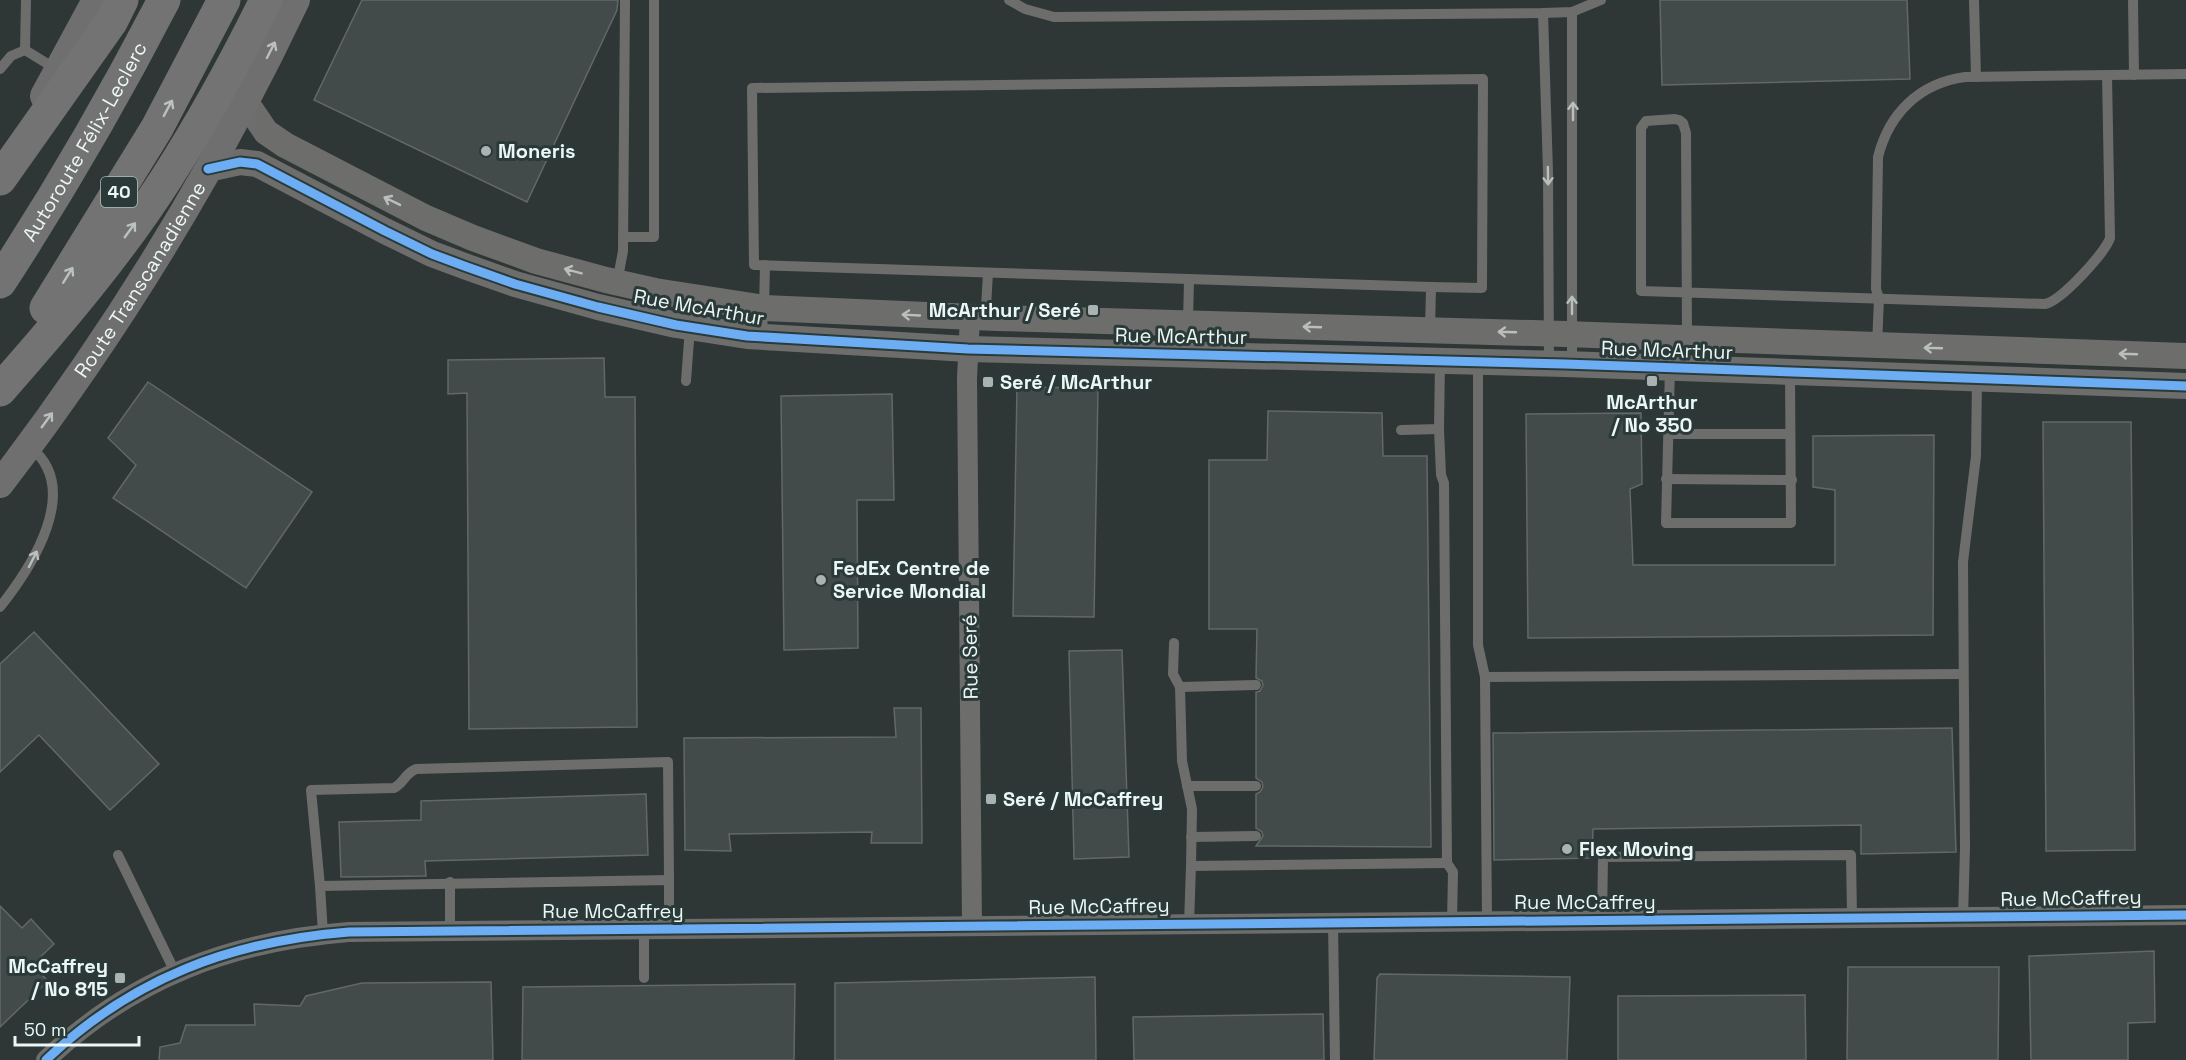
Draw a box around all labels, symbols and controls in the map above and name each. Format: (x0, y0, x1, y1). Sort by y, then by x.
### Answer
street label: Autoroute Félix-Leclerc (16, 37, 153, 246)
one-way arrow (266, 42, 277, 60)
one-way arrow (162, 100, 174, 117)
one-way arrow (1567, 101, 1579, 121)
place label: Moneris (498, 138, 575, 164)
marker: Moneris (479, 144, 493, 158)
one-way arrow (1542, 166, 1553, 186)
street label: Route Transcanadienne (68, 177, 212, 383)
road number: 40 (101, 177, 137, 207)
one-way arrow (383, 195, 401, 207)
one-way arrow (124, 223, 136, 239)
one-way arrow (564, 265, 583, 276)
one-way arrow (62, 267, 74, 284)
street label: Rue McArthur (632, 283, 766, 331)
one-way arrow (1566, 296, 1578, 316)
place label: McArthur / Seré (929, 297, 1081, 323)
marker: McArthur / Seré (1086, 303, 1100, 317)
one-way arrow (902, 309, 922, 320)
one-way arrow (1303, 321, 1322, 333)
street label: Rue McArthur (1115, 322, 1247, 350)
one-way arrow (1497, 326, 1517, 338)
street label: Rue McArthur (1600, 335, 1734, 365)
one-way arrow (1923, 343, 1943, 354)
one-way arrow (2118, 349, 2138, 360)
place label: Seré / McArthur (1000, 369, 1152, 395)
marker: McArthur / No 350 (1645, 374, 1659, 388)
marker: Seré / McArthur (981, 375, 995, 389)
place label: McArthur / No 350 (1606, 389, 1698, 438)
one-way arrow (41, 413, 53, 429)
one-way arrow (28, 551, 39, 569)
place label: FedEx Centre de Service Mondial (833, 555, 990, 604)
marker: FedEx Centre de Service Mondial (814, 573, 828, 587)
street label: Rue Seré (956, 614, 984, 700)
place label: Seré / McCaffrey (1003, 786, 1163, 812)
marker: Seré / McCaffrey (984, 792, 998, 806)
place label: Flex Moving (1579, 836, 1694, 862)
marker: Flex Moving (1560, 842, 1574, 856)
street label: Rue McCaffrey (2000, 884, 2142, 912)
street label: Rue McCaffrey (1514, 889, 1656, 915)
street label: Rue McCaffrey (1028, 892, 1170, 920)
street label: Rue McCaffrey (542, 898, 684, 924)
place label: McCaffrey / No 815 (8, 953, 108, 1002)
marker: McCaffrey / No 815 (113, 971, 127, 985)
scale bar (15, 1009, 140, 1047)
text: 50 m (24, 1018, 66, 1041)

